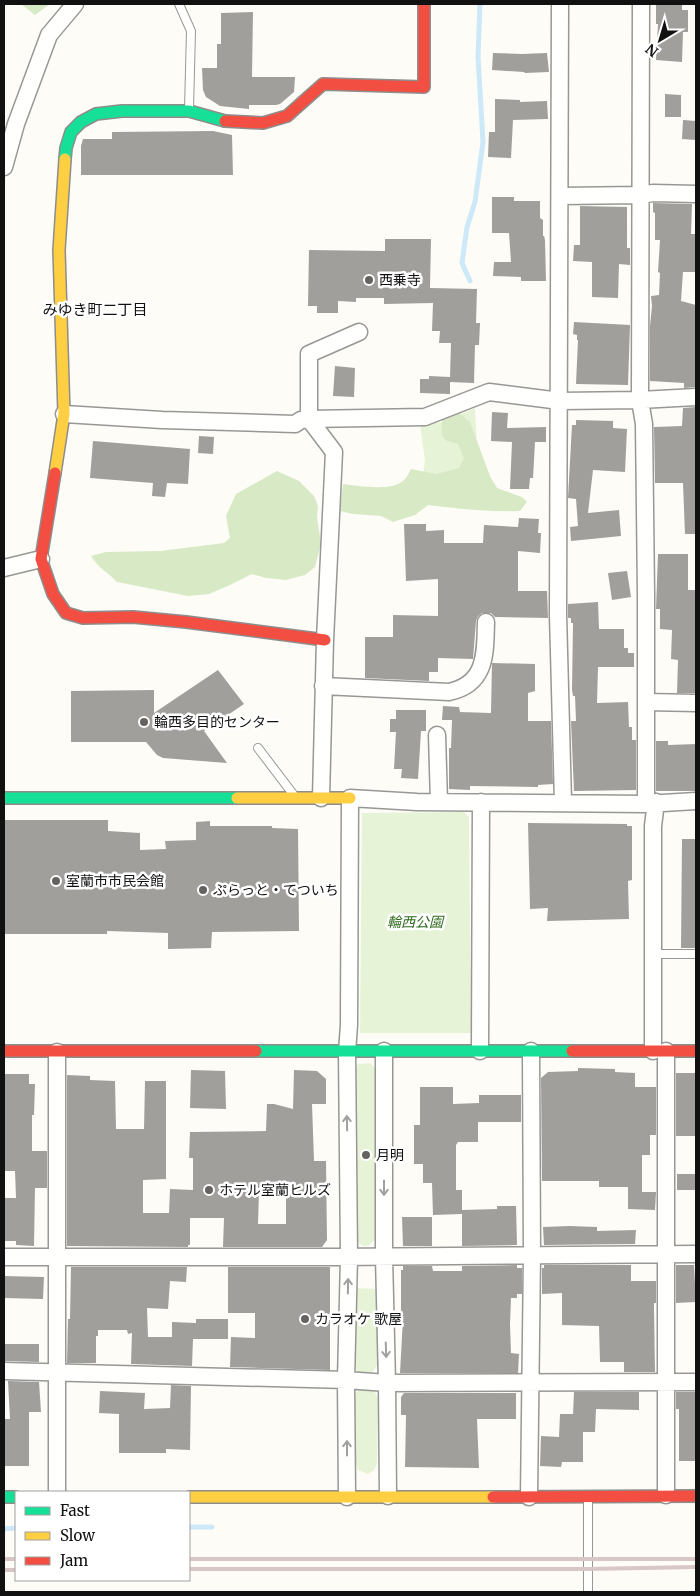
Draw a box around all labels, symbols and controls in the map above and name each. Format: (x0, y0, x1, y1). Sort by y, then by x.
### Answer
north arrow (635, 15, 685, 65)
text: N (642, 40, 662, 61)
place label: 西乗寺 (379, 271, 421, 289)
marker: 西乗寺 (363, 274, 375, 286)
district label: みゆき町二丁目 (42, 300, 148, 319)
place label: 輪西多目的センター (154, 713, 280, 731)
marker: 輪西多目的センター (138, 716, 150, 728)
place label: 室蘭市市民会館 (66, 872, 164, 890)
marker: 室蘭市市民会館 (50, 875, 62, 887)
place label: ぷらっと・てついち (213, 881, 339, 899)
marker: ぷらっと・てついち (197, 884, 209, 896)
park label: 輪西公園 (387, 913, 445, 931)
one-way arrow (342, 1115, 352, 1132)
place label: 月明 (376, 1146, 404, 1164)
marker: 月明 (360, 1149, 372, 1161)
one-way arrow (379, 1179, 389, 1195)
place label: ホテル室蘭ヒルズ (219, 1181, 331, 1199)
marker: ホテル室蘭ヒルズ (203, 1184, 215, 1196)
one-way arrow (343, 1278, 353, 1294)
place label: カラオケ 歌屋 (315, 1310, 402, 1328)
marker: カラオケ 歌屋 (299, 1313, 311, 1325)
one-way arrow (382, 1342, 391, 1358)
one-way arrow (342, 1440, 351, 1456)
legend (15, 1491, 190, 1581)
text: Fast (60, 1501, 90, 1520)
text: Slow (60, 1526, 95, 1545)
text: Jam (59, 1551, 88, 1570)

